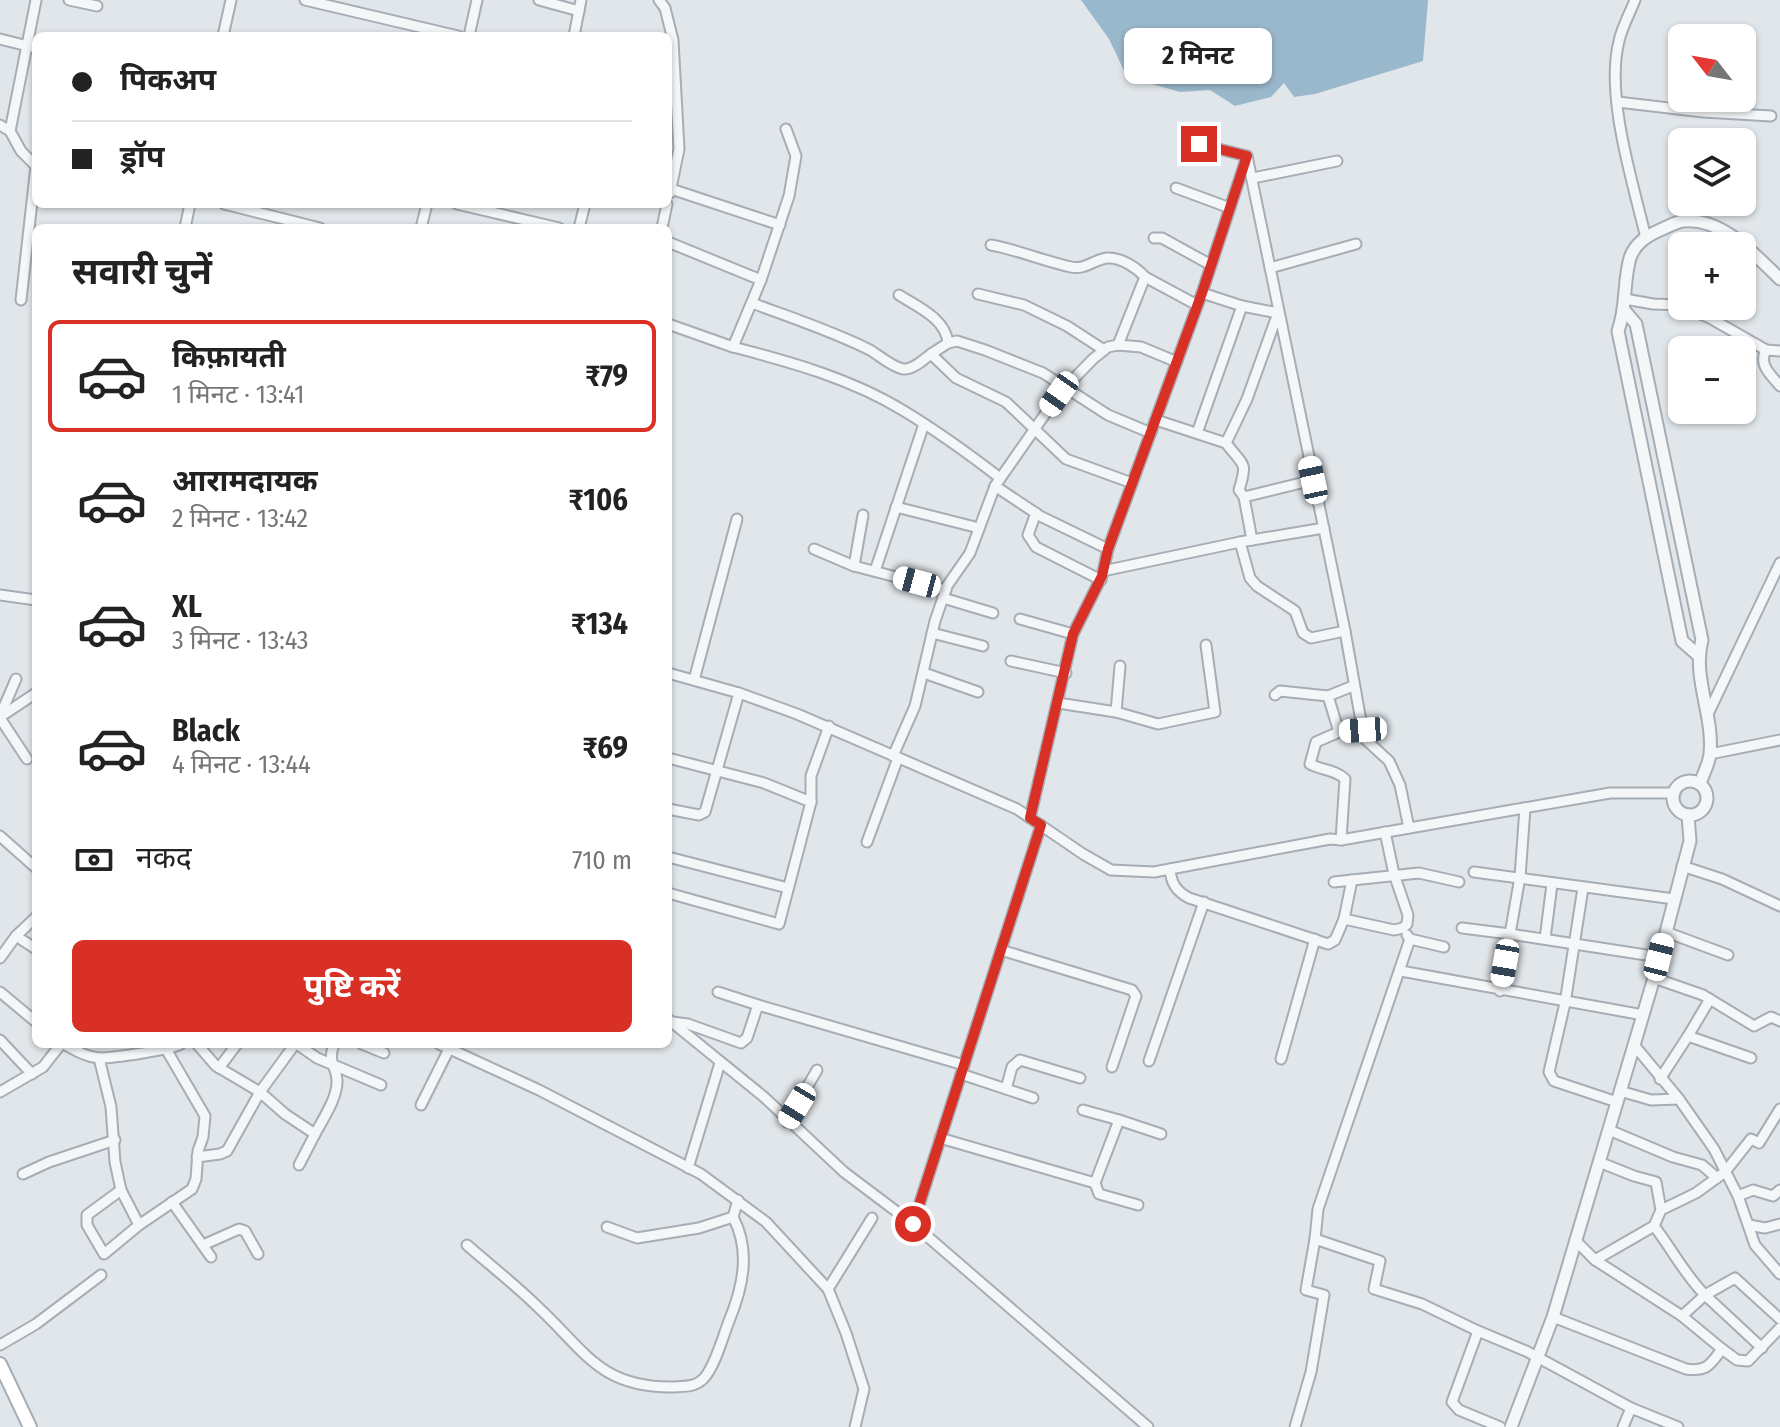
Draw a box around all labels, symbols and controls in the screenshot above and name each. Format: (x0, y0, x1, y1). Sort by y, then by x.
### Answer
north arrow (1668, 24, 1756, 112)
map controls (1668, 24, 1756, 424)
callout: 2 मिनट (1125, 28, 1273, 84)
text: 2 मिनट (1162, 40, 1234, 71)
text: पिकअप (120, 62, 216, 98)
route end (1181, 126, 1217, 162)
button: layers (1668, 128, 1756, 216)
text: ड्रॉप (120, 139, 164, 175)
button: + (1668, 232, 1756, 320)
text: सवारी चुनें (72, 250, 212, 294)
button: − (1668, 336, 1756, 424)
text: किफ़ायती (172, 339, 286, 375)
icon: car (76, 340, 148, 412)
text: ₹79 (585, 358, 628, 394)
car (1035, 367, 1083, 421)
text: 1 मिनट · 13:41 (172, 379, 304, 410)
car (1296, 454, 1330, 506)
text: आरामदायक (172, 463, 318, 499)
icon: car (76, 464, 148, 536)
text: ₹106 (569, 482, 628, 518)
text: 2 मिनट · 13:42 (172, 503, 308, 534)
car (891, 564, 943, 600)
icon: car (76, 588, 148, 660)
text: XL (172, 589, 202, 625)
text: ₹134 (571, 606, 628, 642)
text: 3 मिनट · 13:43 (172, 625, 309, 656)
icon: car (76, 712, 148, 784)
text: Black (172, 713, 240, 749)
car (1338, 716, 1388, 744)
text: ₹69 (583, 730, 628, 766)
text: 4 मिनट · 13:44 (172, 749, 311, 780)
icon: cash (72, 838, 116, 882)
text: नकद (136, 840, 192, 876)
text: 710 m (572, 845, 632, 876)
car (1642, 931, 1676, 983)
car (1489, 937, 1521, 989)
button: पुष्टि करें (72, 940, 632, 1032)
car (774, 1079, 820, 1133)
route start (895, 1206, 931, 1242)

